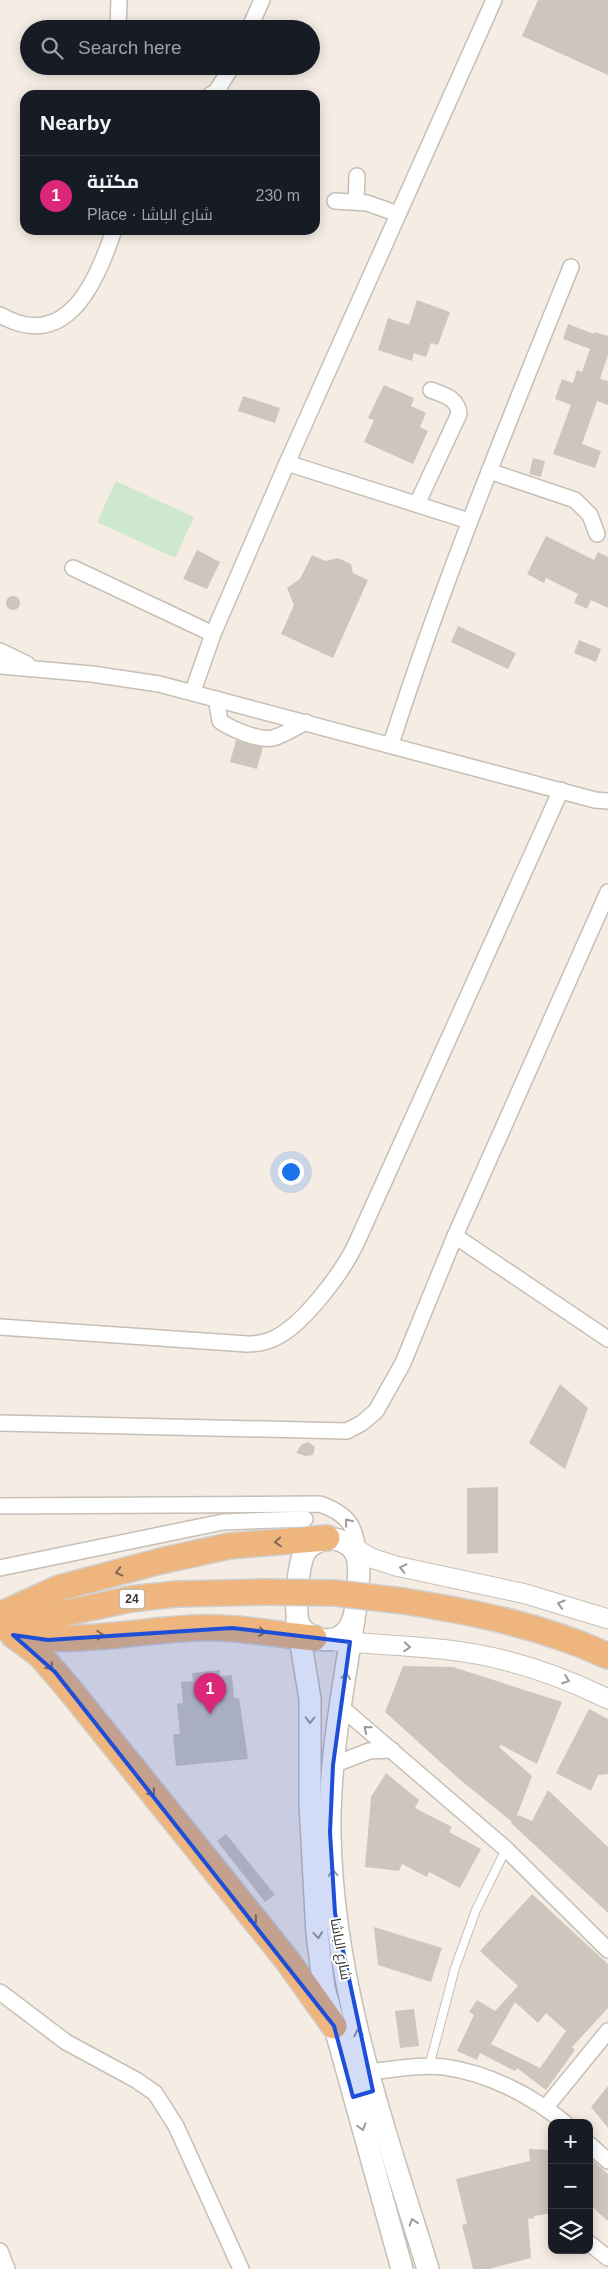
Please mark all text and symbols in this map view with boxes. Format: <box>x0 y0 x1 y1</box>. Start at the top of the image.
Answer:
search box <box>20 20 320 75</box>
icon: search <box>38 34 66 62</box>
text: Search here <box>78 37 182 58</box>
text: Nearby <box>40 111 111 134</box>
text: مكتبة <box>87 171 139 192</box>
text: 1 <box>52 187 60 204</box>
text: 230 m <box>256 187 300 204</box>
text: Place · شارع الباشا <box>87 206 213 223</box>
your location <box>278 1159 304 1185</box>
one-way arrow <box>345 1519 353 1528</box>
one-way arrow <box>274 1536 282 1547</box>
one-way arrow <box>399 1563 408 1574</box>
one-way arrow <box>114 1566 123 1577</box>
road number: 24 <box>120 1590 144 1608</box>
one-way arrow <box>558 1600 566 1610</box>
one-way arrow <box>259 1626 267 1637</box>
one-way arrow <box>97 1630 105 1641</box>
one-way arrow <box>404 1641 412 1652</box>
one-way arrow <box>44 1661 53 1670</box>
one-way arrow <box>340 1672 350 1681</box>
pin: 1 <box>194 1673 226 1714</box>
one-way arrow <box>561 1674 570 1684</box>
one-way arrow <box>305 1716 315 1724</box>
one-way arrow <box>363 1725 372 1734</box>
one-way arrow <box>147 1787 155 1796</box>
one-way arrow <box>327 1868 338 1876</box>
one-way arrow <box>249 1914 257 1923</box>
street label: شارع الباشا <box>327 1917 354 1981</box>
one-way arrow <box>312 1931 323 1939</box>
one-way arrow <box>353 2028 364 2037</box>
map controls <box>548 2119 593 2254</box>
button: + <box>548 2119 593 2164</box>
one-way arrow <box>356 2122 366 2130</box>
button: − <box>548 2164 593 2209</box>
button: layers <box>548 2209 593 2254</box>
one-way arrow <box>409 2219 419 2227</box>

